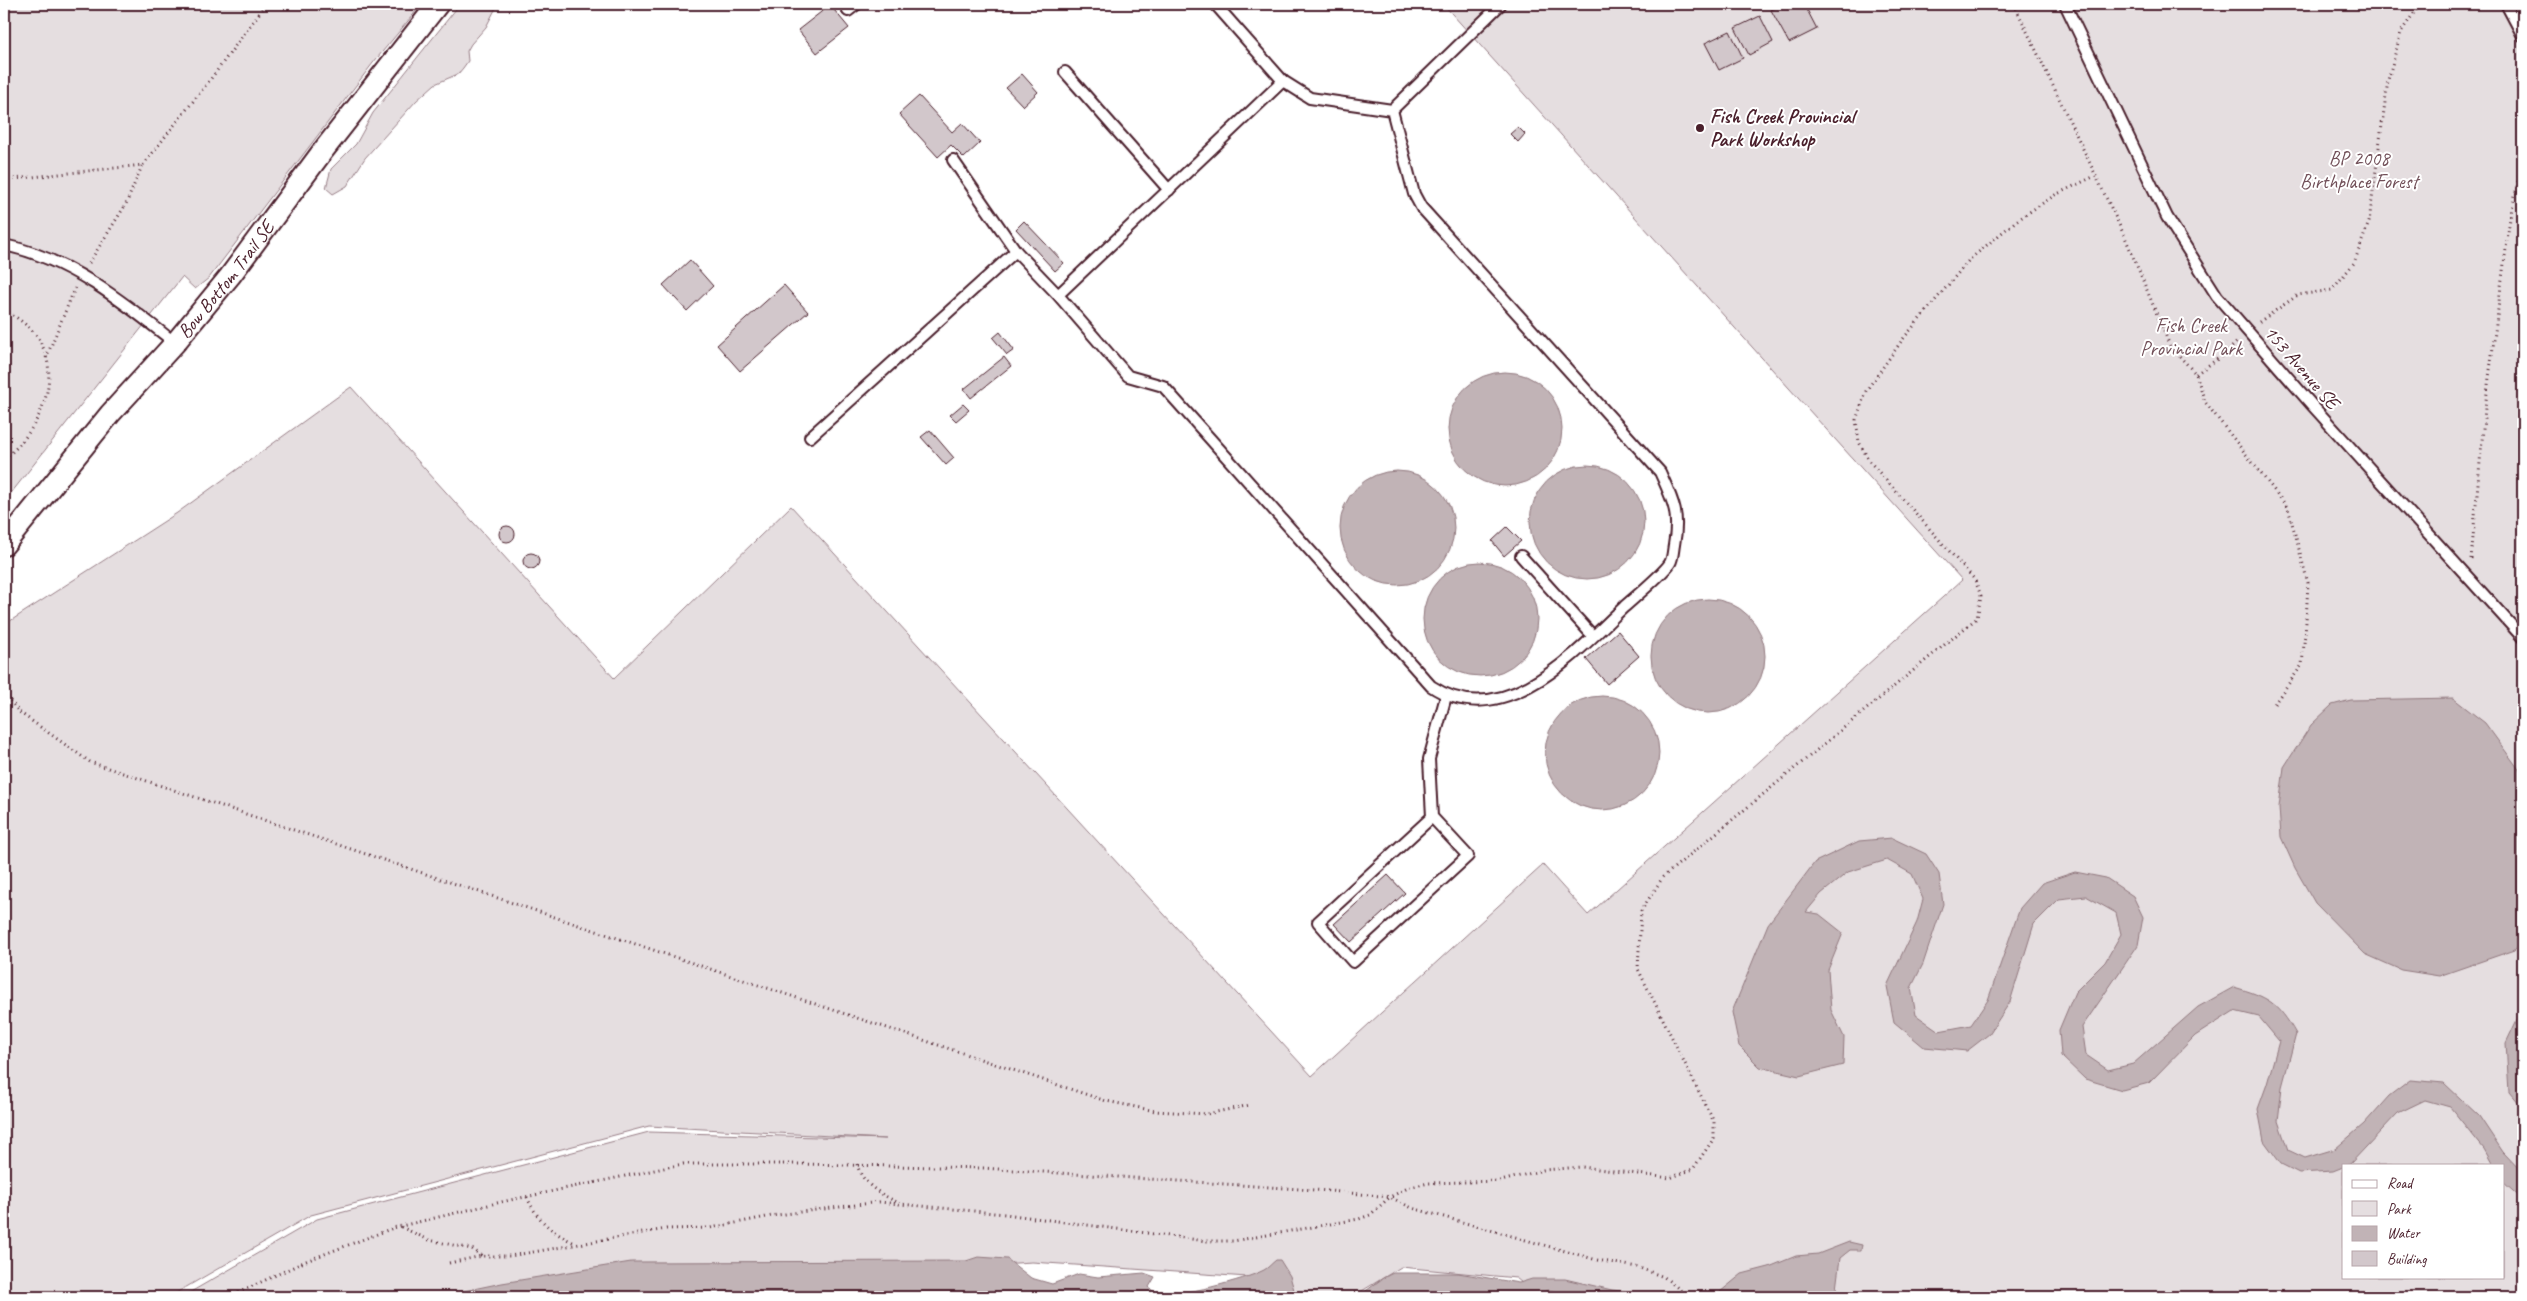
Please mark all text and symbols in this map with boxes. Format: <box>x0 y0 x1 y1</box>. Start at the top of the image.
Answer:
place label: Fish Creek Provincial Park Workshop <box>1710 104 1858 152</box>
marker: Fish Creek Provincial Park Workshop <box>1694 122 1706 134</box>
park label: BP 2008 Birthplace Forest <box>2300 146 2421 194</box>
street label: Bow Bottom Trail SE <box>172 214 281 344</box>
park label: Fish Creek Provincial Park <box>2140 313 2243 361</box>
street label: 153 Avenue SE <box>2258 320 2346 416</box>
legend <box>2342 1164 2504 1278</box>
text: Road <box>2387 1174 2414 1193</box>
text: Park <box>2387 1200 2412 1219</box>
text: Water <box>2387 1224 2421 1243</box>
text: Building <box>2387 1250 2427 1269</box>

